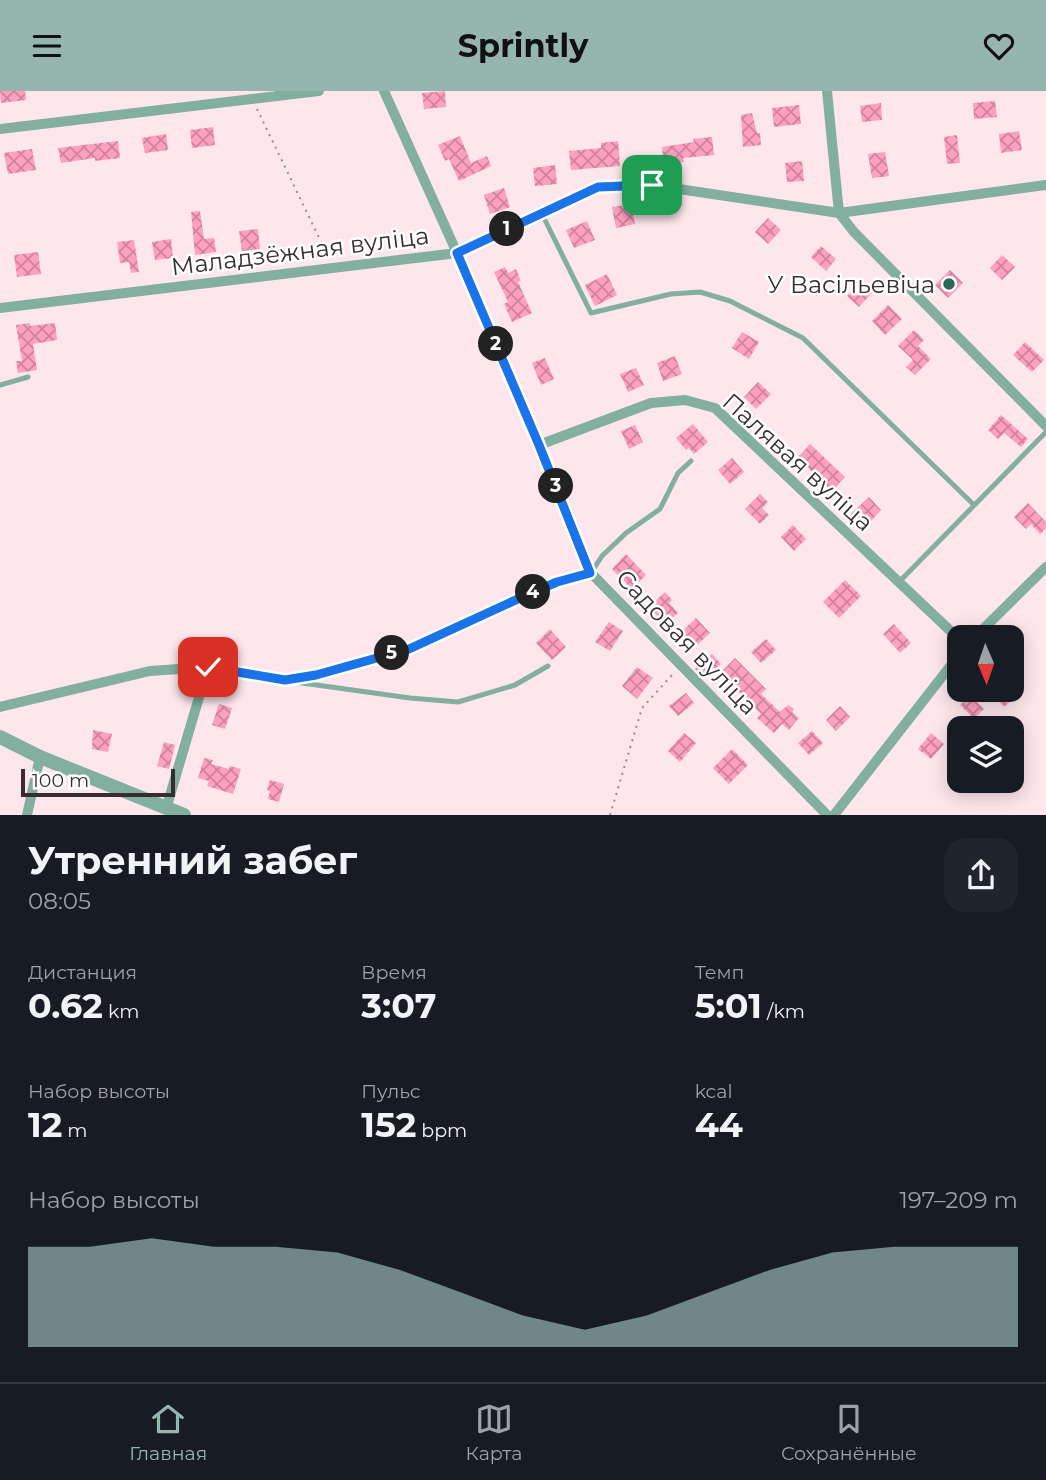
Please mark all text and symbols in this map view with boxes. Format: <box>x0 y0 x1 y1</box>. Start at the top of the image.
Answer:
text: Sprintly <box>458 26 588 65</box>
icon: menu <box>28 27 66 65</box>
icon: heart <box>980 27 1018 65</box>
pin <box>622 155 682 215</box>
icon: arrive <box>633 166 671 204</box>
pin: 1 <box>490 211 524 247</box>
text: 1 <box>503 217 510 240</box>
street label: Маладзёжная вуліца <box>169 221 431 281</box>
place label: У Васільевіча <box>767 270 935 299</box>
marker: У Васільевіча <box>941 276 957 292</box>
pin: 2 <box>478 327 514 361</box>
text: 2 <box>490 332 501 355</box>
street label: Палявая вуліца <box>717 387 879 537</box>
pin: 3 <box>538 469 574 503</box>
text: 3 <box>550 474 561 497</box>
street label: Садовая вуліца <box>610 563 764 721</box>
pin: 4 <box>516 575 550 609</box>
text: 4 <box>526 580 539 603</box>
north arrow <box>947 625 1024 702</box>
map controls <box>947 625 1024 793</box>
pin: 5 <box>374 635 410 671</box>
pin <box>178 637 238 697</box>
text: 5 <box>386 641 397 664</box>
icon: check <box>189 648 227 686</box>
button: layers <box>947 716 1024 793</box>
scale bar <box>21 766 175 798</box>
text: 100 m <box>32 769 89 792</box>
text: Утренний забег <box>28 837 357 884</box>
button: share <box>944 838 1018 912</box>
text: 08:05 <box>28 887 91 915</box>
text: Дистанция <box>28 961 137 984</box>
text: Время <box>361 961 427 984</box>
text: Темп <box>695 961 744 984</box>
text: 0.62 <box>28 984 103 1027</box>
text: 3:07 <box>361 984 437 1027</box>
text: 5:01 <box>695 984 762 1027</box>
text: km <box>103 1000 139 1023</box>
text: /km <box>762 1000 805 1023</box>
text: Набор высоты <box>28 1080 170 1103</box>
text: Пульс <box>361 1080 421 1103</box>
text: kcal <box>695 1080 733 1103</box>
text: 12 <box>28 1103 62 1146</box>
text: 152 <box>361 1103 416 1146</box>
text: 44 <box>695 1103 743 1146</box>
text: m <box>62 1119 88 1142</box>
text: bpm <box>416 1119 467 1142</box>
text: Набор высоты <box>28 1186 200 1214</box>
text: 197–209 m <box>900 1186 1018 1214</box>
tab: Главная <box>129 1400 207 1465</box>
tab: Карта <box>466 1400 522 1465</box>
tab: Сохранённые <box>781 1400 917 1465</box>

